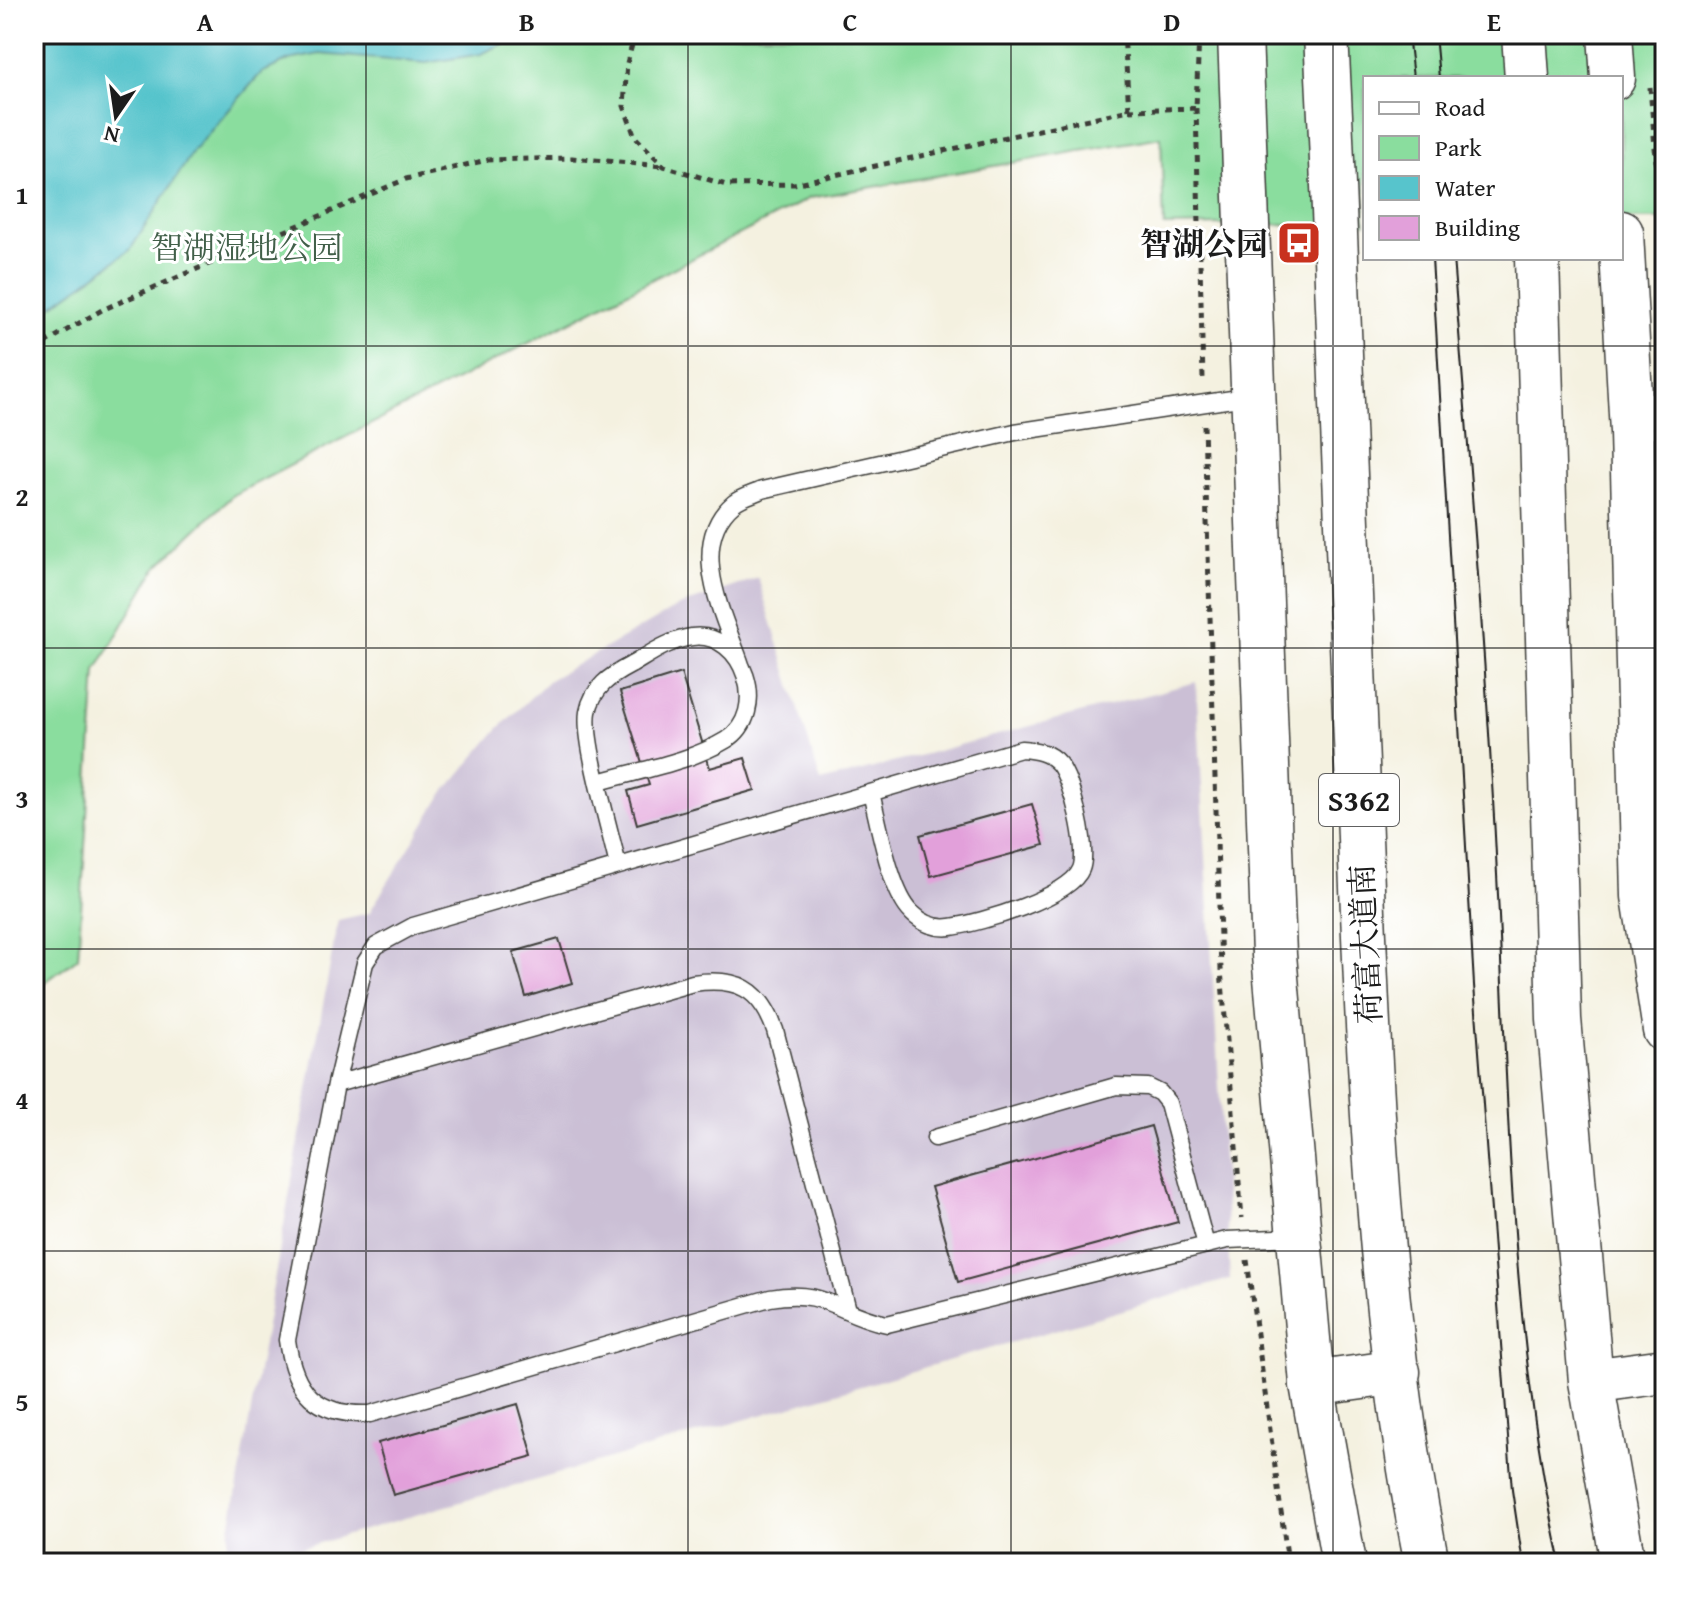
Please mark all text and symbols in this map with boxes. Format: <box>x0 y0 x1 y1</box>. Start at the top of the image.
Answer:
text: A <box>197 2 214 41</box>
text: B <box>519 2 535 41</box>
text: C <box>843 2 857 41</box>
text: D <box>1164 2 1180 41</box>
text: E <box>1487 2 1501 41</box>
north arrow <box>76 76 156 156</box>
legend <box>1363 76 1623 260</box>
text: Road <box>1435 90 1485 125</box>
text: N <box>100 118 122 153</box>
text: Park <box>1435 130 1482 165</box>
text: Water <box>1435 170 1496 205</box>
text: 1 <box>15 175 29 214</box>
text: Building <box>1435 210 1520 245</box>
bus stop icon: 智湖公园 <box>1275 219 1323 267</box>
place label: 智湖公园 <box>1140 220 1268 267</box>
park label: 智湖湿地公园 <box>151 224 343 271</box>
text: 2 <box>15 477 29 516</box>
road number: S362 <box>1319 774 1399 826</box>
text: 3 <box>15 779 29 818</box>
street label: 荷富大道南 <box>1337 863 1393 1025</box>
text: 4 <box>15 1080 29 1119</box>
text: 5 <box>15 1382 29 1421</box>

